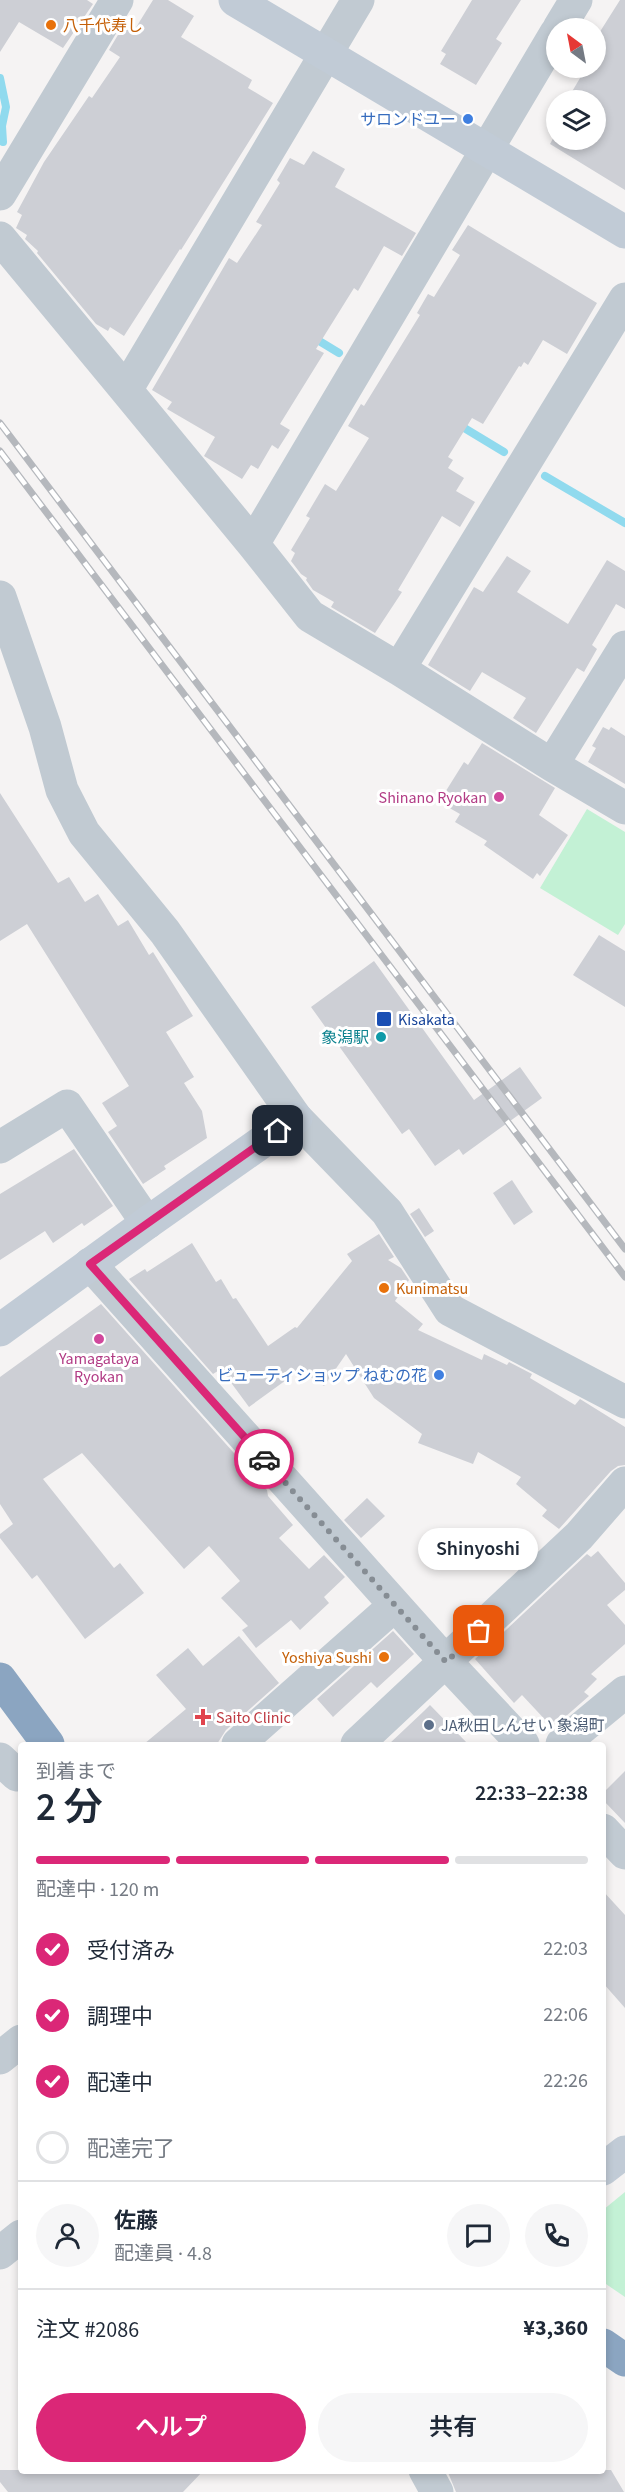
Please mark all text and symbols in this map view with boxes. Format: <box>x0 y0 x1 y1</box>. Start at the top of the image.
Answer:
place label: 八千代寿し <box>63 15 143 37</box>
marker: 八千代寿し <box>44 18 58 32</box>
north arrow <box>546 18 606 78</box>
map controls <box>546 18 606 150</box>
button: layers <box>546 90 606 150</box>
place label: サロンドユー <box>360 109 456 131</box>
marker: サロンドユー <box>461 112 475 126</box>
place label: Shinano Ryokan <box>379 787 487 809</box>
marker: Shinano Ryokan <box>492 790 506 804</box>
place label: Kisakata <box>398 1009 455 1031</box>
marker: Kisakata <box>375 1010 393 1028</box>
place label: 象潟駅 <box>321 1027 369 1049</box>
marker: 象潟駅 <box>374 1030 388 1044</box>
pin <box>252 1105 303 1156</box>
icon: home <box>261 1114 294 1147</box>
place label: Kunimatsu <box>396 1278 468 1300</box>
marker: Kunimatsu <box>377 1281 391 1295</box>
marker: Yamagataya Ryokan <box>92 1332 106 1346</box>
place label: Yamagataya Ryokan <box>58 1348 139 1388</box>
place label: ビューティショップ ねむの花 <box>217 1365 427 1387</box>
marker: ビューティショップ ねむの花 <box>432 1368 446 1382</box>
courier <box>234 1429 294 1489</box>
icon: car <box>248 1443 281 1476</box>
callout: Shinyoshi <box>419 1529 539 1571</box>
text: Shinyoshi <box>436 1535 520 1563</box>
pin <box>453 1605 504 1656</box>
icon: bag <box>462 1614 495 1647</box>
place label: Yoshiya Sushi <box>281 1647 372 1669</box>
marker: Yoshiya Sushi <box>377 1650 391 1664</box>
place label: Saito Clinic <box>216 1707 291 1729</box>
marker: Saito Clinic <box>194 1708 212 1726</box>
place label: JA秋田しんせい 象潟町 <box>441 1715 605 1737</box>
marker: JA秋田しんせい 象潟町 <box>422 1718 436 1732</box>
text: 到着まで <box>36 1758 116 1786</box>
text: 22:33–22:38 <box>475 1777 588 1809</box>
text: 2 分 <box>36 1780 103 1836</box>
text: 配達中 · 120 m <box>36 1876 159 1904</box>
icon: check <box>36 1933 69 1966</box>
text: 受付済み <box>87 1935 175 1967</box>
text: 22:03 <box>543 1935 588 1963</box>
icon: check <box>36 1999 69 2032</box>
text: 調理中 <box>87 2001 153 2033</box>
text: 22:06 <box>543 2001 588 2029</box>
icon: check <box>36 2065 69 2098</box>
text: 配達中 <box>87 2067 153 2099</box>
text: 22:26 <box>543 2067 588 2095</box>
text: 配達完了 <box>87 2133 175 2165</box>
button: person <box>36 2204 99 2267</box>
button: chat <box>447 2204 510 2267</box>
button: phone <box>525 2204 588 2267</box>
text: 佐藤 <box>114 2205 158 2237</box>
text: 配達員 · 4.8 <box>114 2240 212 2268</box>
text: ¥3,360 <box>523 2312 588 2344</box>
text: 注文 #2086 <box>36 2314 139 2346</box>
button: ヘルプ <box>36 2393 306 2462</box>
button: 共有 <box>318 2393 588 2462</box>

